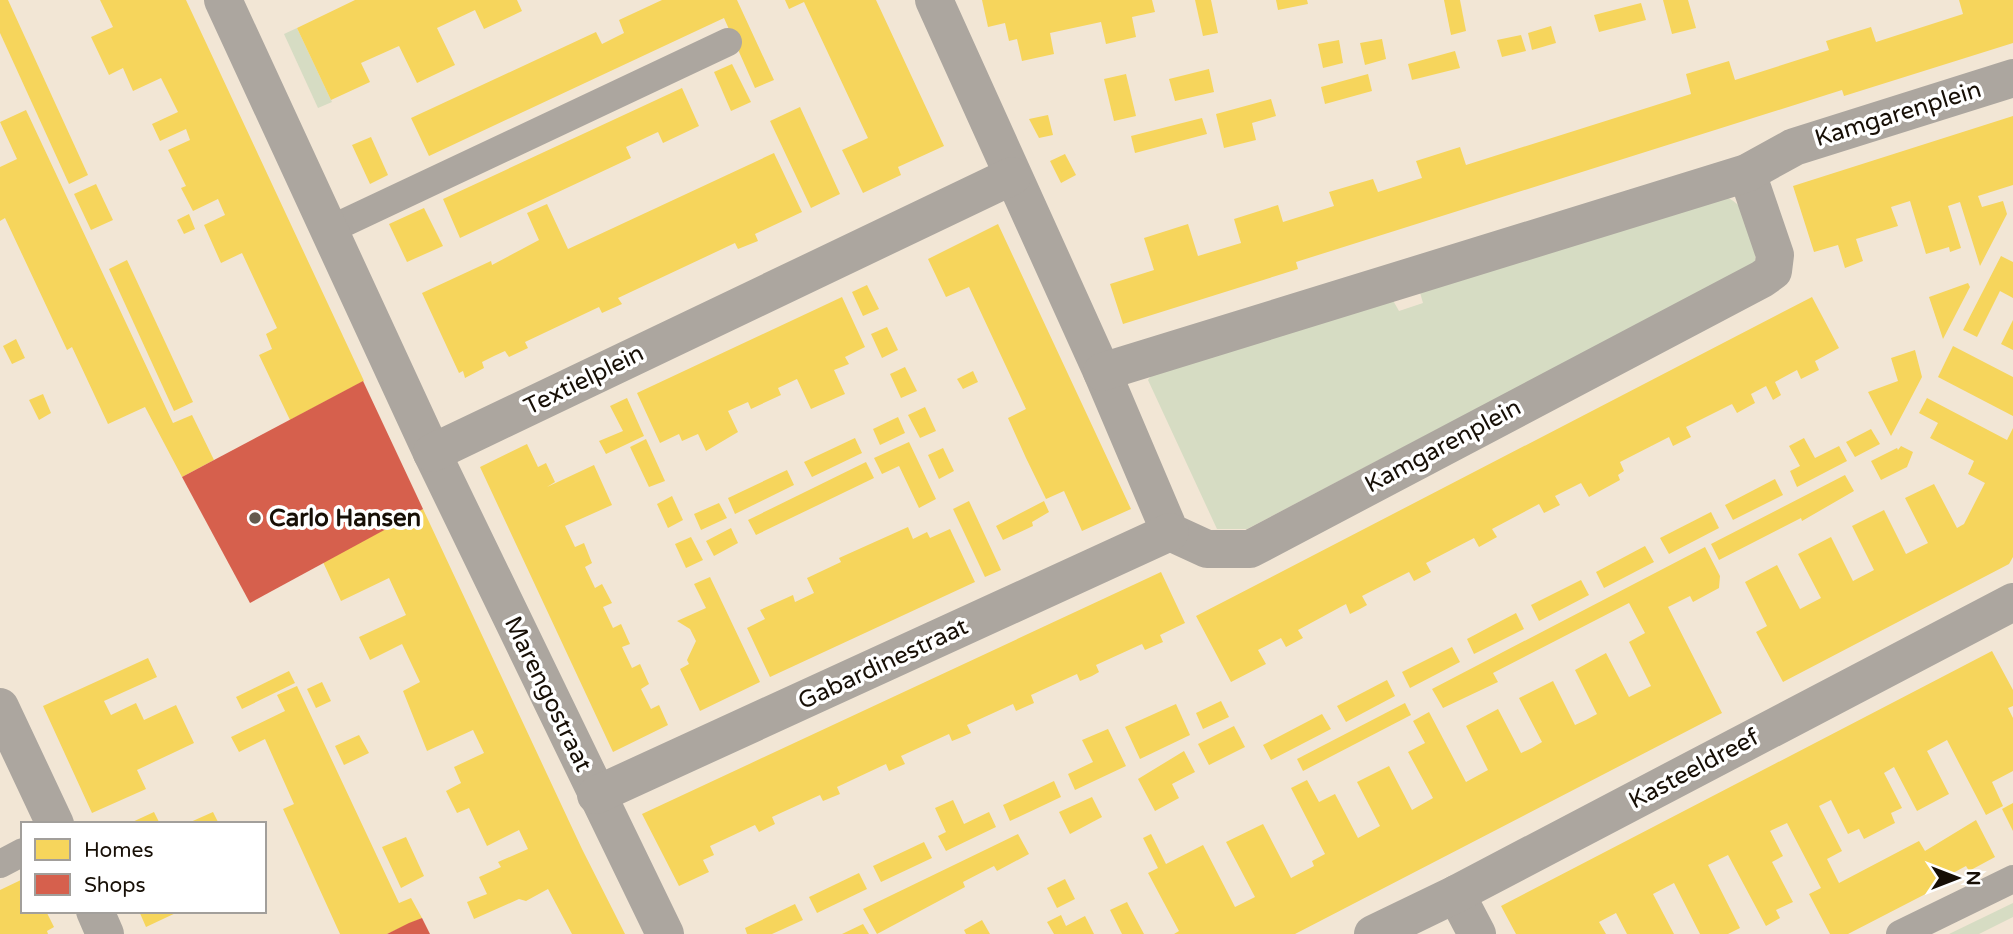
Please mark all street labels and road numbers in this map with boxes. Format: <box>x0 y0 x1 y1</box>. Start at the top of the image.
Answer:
street label: Kamgarenplein <box>1811 75 1985 153</box>
street label: Textielplein <box>519 339 649 421</box>
street label: Kamgarenplein <box>1360 393 1526 499</box>
street label: Marengostraat <box>498 612 598 776</box>
street label: Gabardinestraat <box>793 612 973 716</box>
street label: Kasteeldreef <box>1624 722 1765 815</box>

